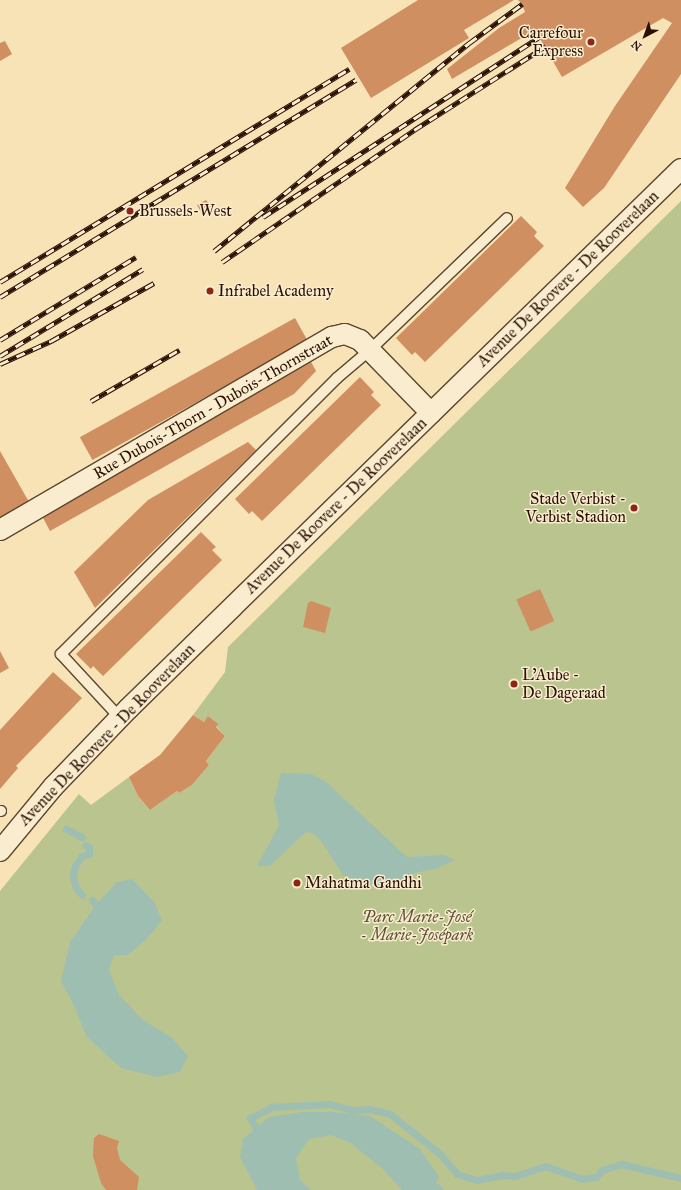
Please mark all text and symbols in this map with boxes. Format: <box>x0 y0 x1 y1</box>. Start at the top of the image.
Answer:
north arrow <box>625 16 665 56</box>
place label: Carrefour Express <box>519 23 583 61</box>
marker: Carrefour Express <box>586 37 596 47</box>
text: N <box>629 37 645 53</box>
street label: Avenue De Roovere - De Rooverelaan <box>473 187 663 371</box>
place label: Brussels-West <box>139 201 232 221</box>
marker: Brussels-West <box>124 205 136 217</box>
place label: Infrabel Academy <box>218 281 333 301</box>
marker: Infrabel Academy <box>205 286 215 296</box>
street label: Rue Dubois-Thorn - Dubois-Thornstraat <box>90 330 336 484</box>
street label: Avenue De Roovere - De Rooverelaan <box>241 414 431 598</box>
place label: Stade Verbist - Verbist Stadion <box>525 489 626 527</box>
marker: Stade Verbist - Verbist Stadion <box>629 503 639 513</box>
street label: Avenue De Roovere - De Rooverelaan <box>15 640 199 830</box>
place label: L'Aube - De Dageraad <box>522 665 606 703</box>
marker: L'Aube - De Dageraad <box>509 679 519 689</box>
place label: Mahatma Gandhi <box>305 873 422 893</box>
marker: Mahatma Gandhi <box>292 878 302 888</box>
park label: Parc Marie-José - Marie-Josépark <box>361 907 473 945</box>

